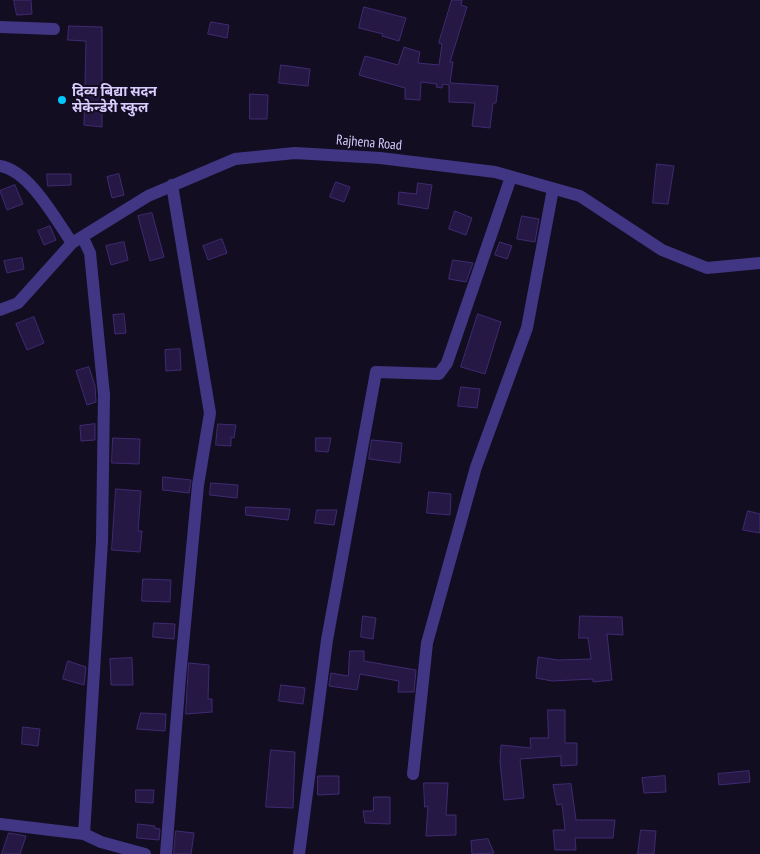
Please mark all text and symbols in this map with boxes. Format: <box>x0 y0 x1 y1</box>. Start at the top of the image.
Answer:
place label: दिव्य बिद्या सदन सेकेन्डेरी स्कुल <box>72 84 157 116</box>
marker: दिव्य बिद्या सदन सेकेन्डेरी स्कुल <box>56 94 68 106</box>
street label: Rajhena Road <box>335 132 403 154</box>

